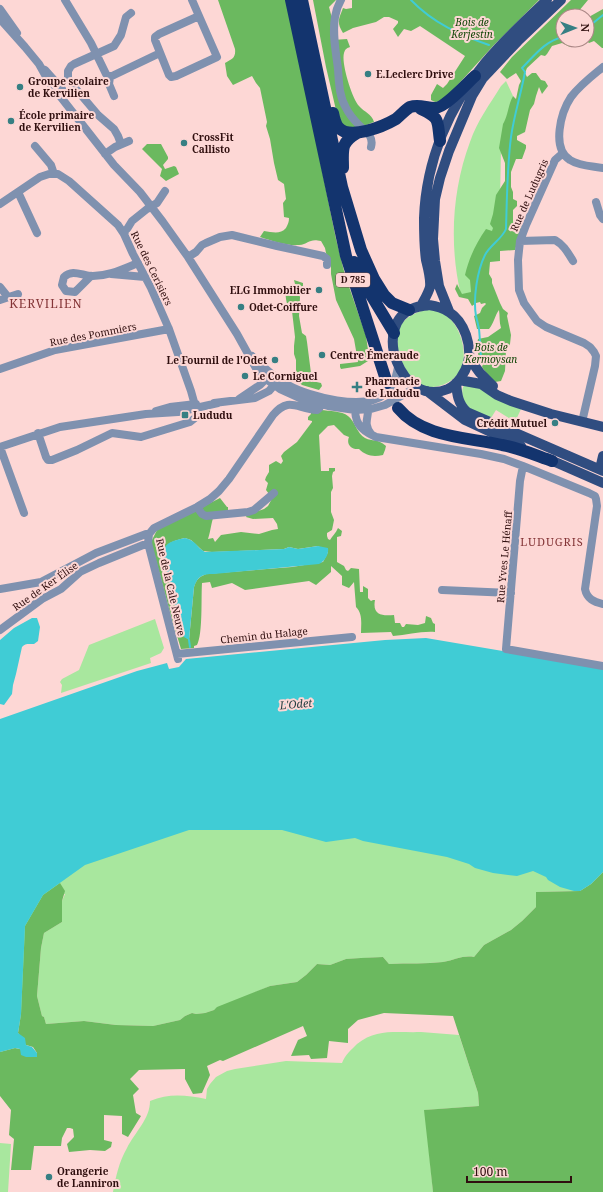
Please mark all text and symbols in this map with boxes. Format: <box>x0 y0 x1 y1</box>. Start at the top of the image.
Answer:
north arrow <box>555 8 595 48</box>
park label: Bois de Kerjestin <box>450 15 493 41</box>
text: N <box>578 23 593 33</box>
place label: E.Leclerc Drive <box>376 67 454 81</box>
marker: E.Leclerc Drive <box>363 69 373 79</box>
place label: Groupe scolaire de Kervilien <box>28 74 109 100</box>
marker: Groupe scolaire de Kervilien <box>15 82 25 92</box>
place label: École primaire de Kervilien <box>19 108 95 134</box>
marker: École primaire de Kervilien <box>6 116 16 126</box>
place label: CrossFit Callisto <box>192 130 233 156</box>
marker: CrossFit Callisto <box>179 138 189 148</box>
street label: Rue de Ludugris <box>507 156 551 233</box>
street label: Rue des Cerisiers <box>128 228 176 308</box>
road number: D 785 <box>336 273 370 287</box>
place label: ELG Immobilier <box>230 283 312 297</box>
marker: ELG Immobilier <box>314 285 324 295</box>
district label: KERVILIEN <box>9 295 83 312</box>
place label: Odet-Coiffure <box>249 300 318 314</box>
marker: Odet-Coiffure <box>236 302 246 312</box>
street label: Rue des Pommiers <box>48 319 138 349</box>
park label: Bois de Kermoysan <box>464 340 517 366</box>
place label: Centre Émeraude <box>330 348 419 362</box>
marker: Centre Émeraude <box>317 350 327 360</box>
place label: Le Fournil de l'Odet <box>167 353 267 367</box>
marker: Le Fournil de l'Odet <box>270 355 280 365</box>
place label: Le Corniguel <box>253 369 318 383</box>
marker: Le Corniguel <box>240 371 250 381</box>
place label: Pharmacie de Lududu <box>365 374 420 400</box>
marker: Pharmacie de Lududu <box>352 382 362 392</box>
place label: Lududu <box>193 408 233 422</box>
marker: Lududu <box>180 410 190 420</box>
place label: Crédit Mutuel <box>477 416 547 430</box>
marker: Crédit Mutuel <box>550 418 560 428</box>
street label: Rue Yves Le Hénaff <box>493 510 515 603</box>
district label: LUDUGRIS <box>520 534 584 549</box>
street label: Rue de la Cale Neuve <box>153 537 189 637</box>
street label: Rue de Ker Élise <box>10 558 80 614</box>
street label: Chemin du Halage <box>220 623 308 647</box>
water label: L'Odet <box>278 695 314 712</box>
scale bar <box>467 1158 571 1184</box>
text: 100 m <box>473 1163 508 1180</box>
place label: Orangerie de Lanniron <box>57 1164 120 1190</box>
marker: Orangerie de Lanniron <box>44 1172 54 1182</box>

